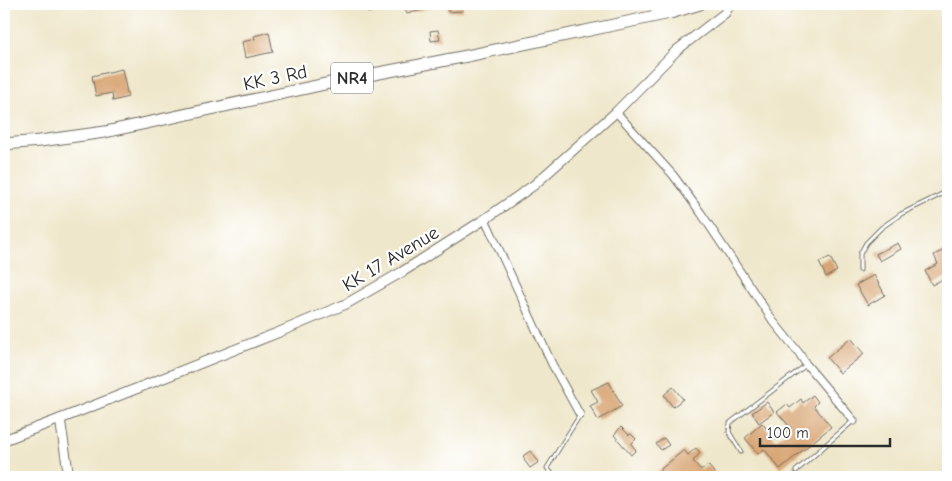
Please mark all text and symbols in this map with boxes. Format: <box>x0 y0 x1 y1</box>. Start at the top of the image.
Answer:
street label: KK 3 Rd <box>241 60 309 95</box>
road number: NR4 <box>331 62 373 94</box>
street label: KK 17 Avenue <box>338 222 443 296</box>
scale bar <box>760 416 890 448</box>
text: 100 m <box>767 424 809 442</box>

